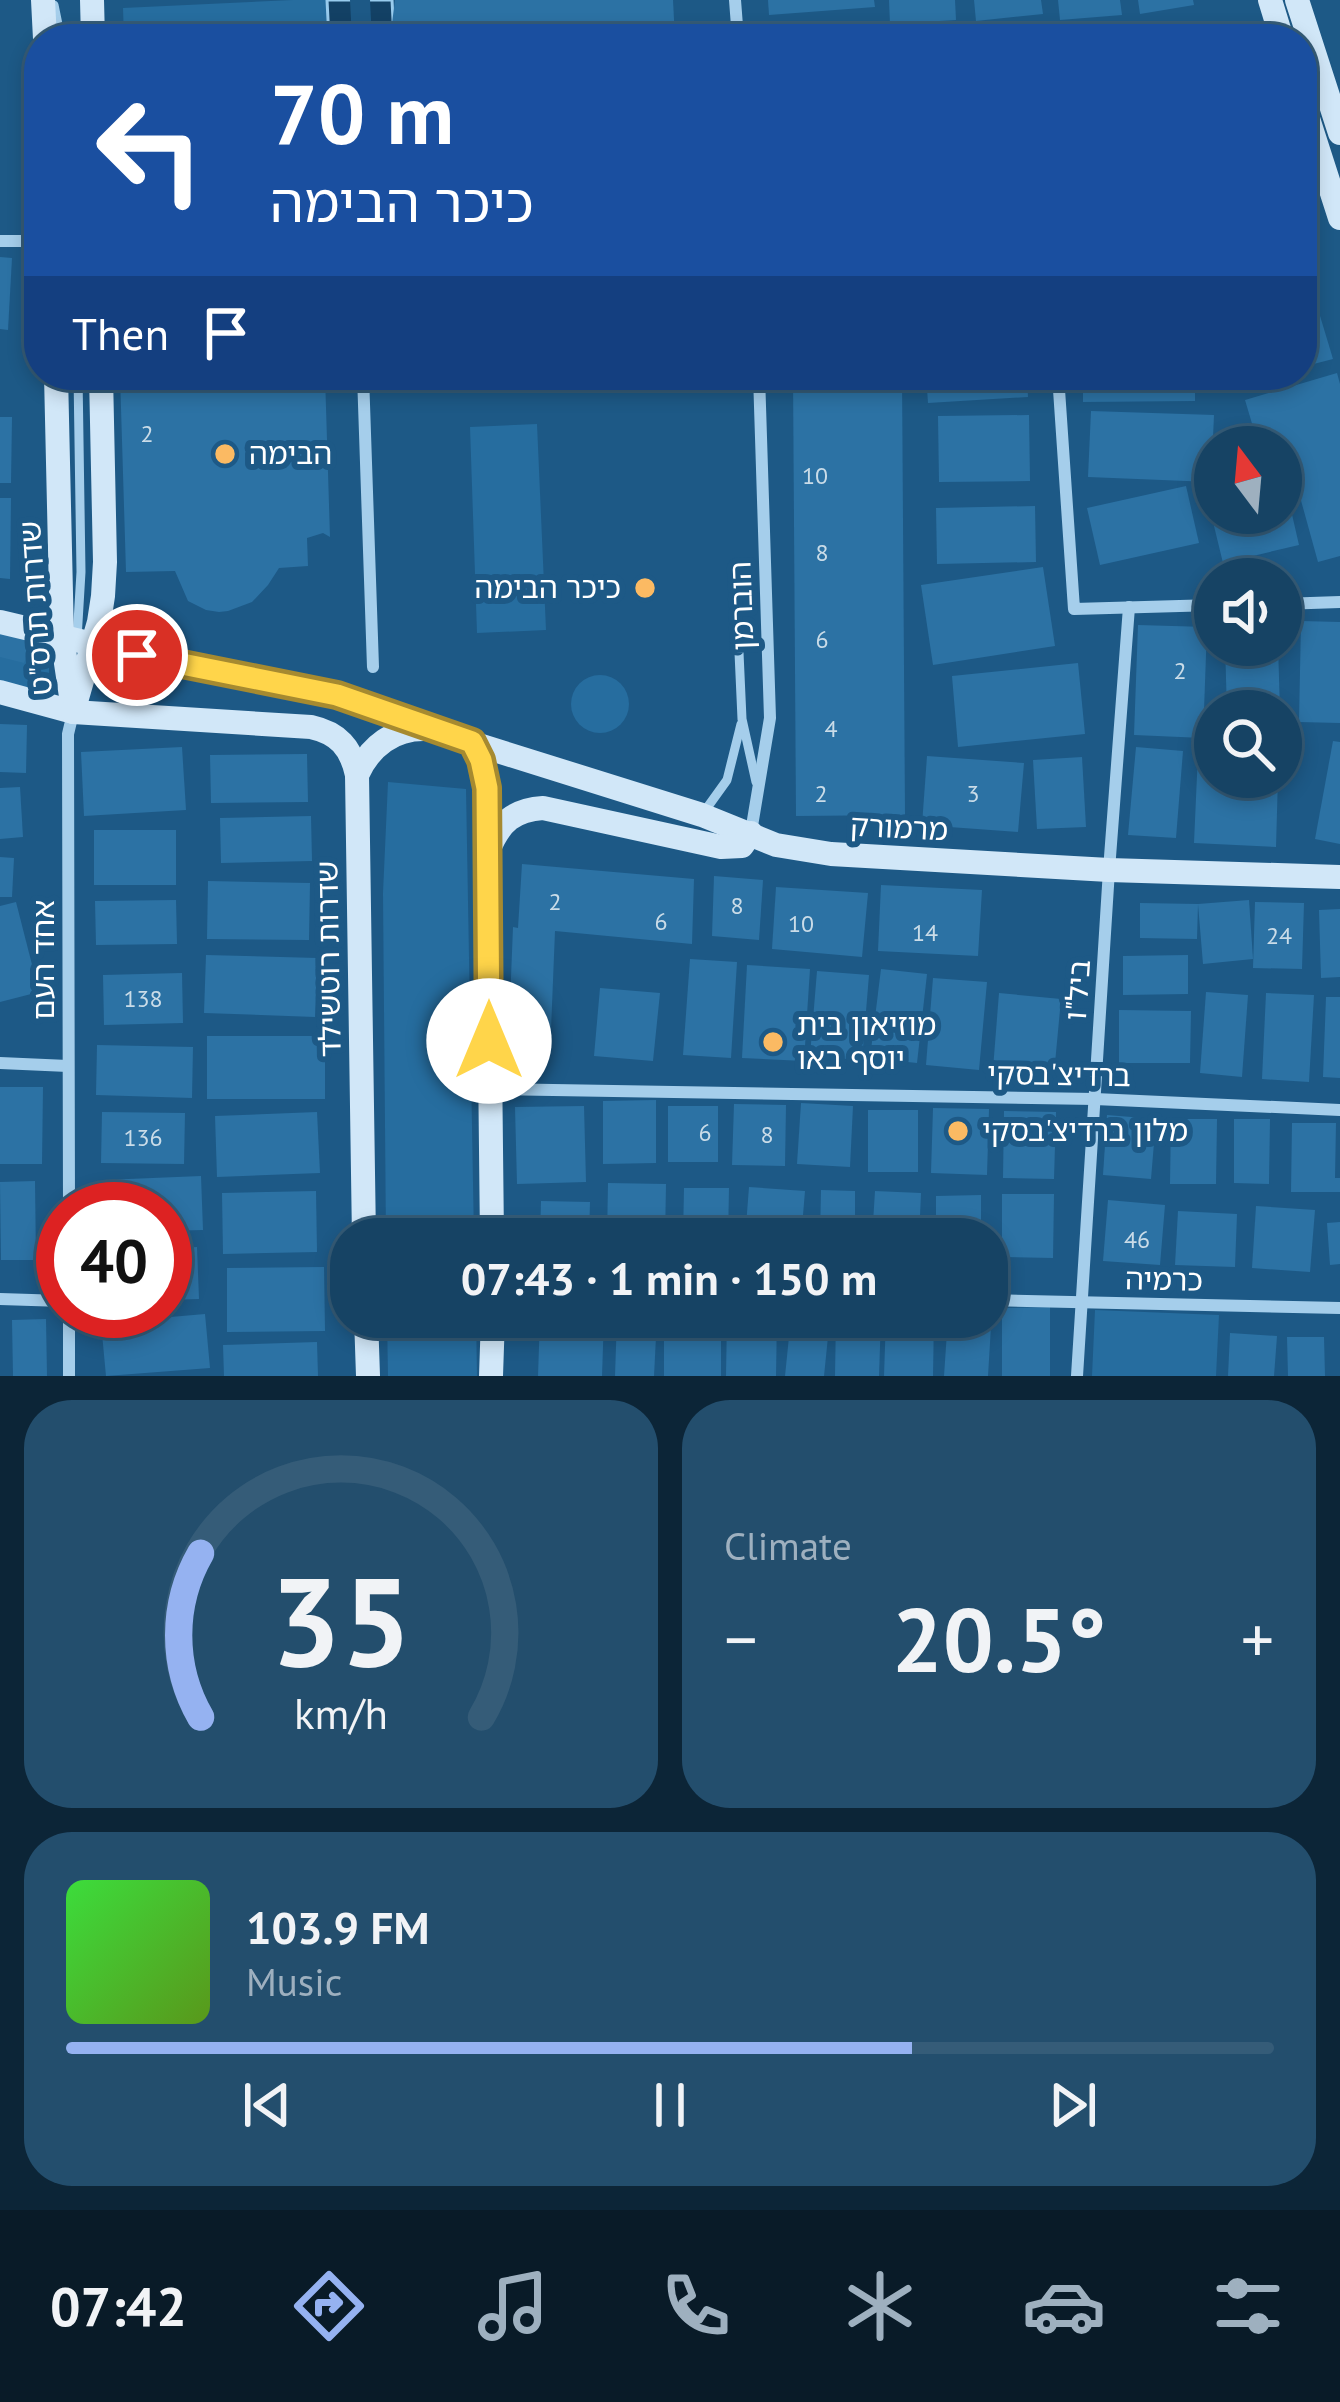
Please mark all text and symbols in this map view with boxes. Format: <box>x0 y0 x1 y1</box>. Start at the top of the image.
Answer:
text: 70 m <box>270 58 454 167</box>
icon: left <box>72 72 228 228</box>
text: כיכר הבימה <box>270 167 534 237</box>
icon: arrive <box>193 300 259 366</box>
text: Then <box>72 304 169 362</box>
house number: 2 <box>140 418 154 449</box>
north arrow <box>1194 426 1302 534</box>
map controls <box>1194 426 1302 798</box>
place label: הבימה <box>249 433 332 472</box>
marker: הבימה <box>212 441 238 467</box>
house number: 10 <box>802 460 828 491</box>
street label: שדרות תרס"ט <box>9 520 60 697</box>
house number: 8 <box>815 537 829 568</box>
button: sound <box>1194 558 1302 666</box>
street label: הוברמן <box>719 561 762 651</box>
place label: כיכר הבימה <box>475 567 621 606</box>
marker: כיכר הבימה <box>632 575 658 601</box>
pin <box>86 604 188 706</box>
icon: arrive <box>104 622 170 688</box>
house number: 6 <box>815 624 829 655</box>
house number: 2 <box>1173 655 1187 686</box>
button: search <box>1194 690 1302 798</box>
house number: 4 <box>824 713 838 744</box>
house number: 2 <box>814 778 828 809</box>
house number: 3 <box>966 778 980 809</box>
street label: מרמורק <box>849 804 949 849</box>
street label: שדרות רוטשילד <box>306 861 349 1057</box>
house number: 2 <box>548 886 562 917</box>
house number: 8 <box>730 890 744 921</box>
street label: אחד העם <box>23 900 62 1020</box>
house number: 6 <box>654 906 668 937</box>
house number: 10 <box>788 908 814 939</box>
house number: 14 <box>912 917 938 948</box>
house number: 24 <box>1266 920 1292 951</box>
street label: ביל"ו <box>1055 958 1098 1022</box>
position arrow <box>426 978 552 1104</box>
house number: 138 <box>123 983 163 1014</box>
place label: מוזיאון בית יוסף באו <box>797 1004 936 1077</box>
marker: מוזיאון בית יוסף באו <box>760 1029 786 1055</box>
street label: ברדיצ'בסקי <box>987 1053 1131 1094</box>
place label: מלון ברדיצ'בסקי <box>982 1110 1188 1149</box>
house number: 6 <box>698 1117 712 1148</box>
marker: מלון ברדיצ'בסקי <box>945 1118 971 1144</box>
house number: 8 <box>760 1119 774 1150</box>
house number: 136 <box>123 1122 163 1153</box>
speed limit sign: 40 <box>36 1182 192 1338</box>
house number: 46 <box>1124 1224 1150 1255</box>
text: 07:43 · 1 min · 150 m <box>461 1249 877 1307</box>
street label: כרמיה <box>1125 1258 1203 1299</box>
text: Climate <box>724 1520 852 1571</box>
text: 35 <box>270 1539 412 1700</box>
text: 20.5° <box>892 1580 1106 1697</box>
text: − <box>724 1596 757 1681</box>
text: + <box>1241 1596 1274 1681</box>
text: km/h <box>294 1685 388 1741</box>
text: 103.9 FM <box>246 1898 429 1956</box>
text: Music <box>246 1956 342 2007</box>
icon: previous <box>234 2072 300 2138</box>
icon: pause <box>637 2072 703 2138</box>
icon: next <box>1040 2072 1106 2138</box>
icon: directions <box>287 2264 371 2348</box>
icon: music <box>471 2264 555 2348</box>
icon: phone <box>654 2264 738 2348</box>
icon: climate <box>838 2264 922 2348</box>
icon: car <box>1022 2264 1106 2348</box>
icon: filters <box>1206 2264 1290 2348</box>
text: 07:42 <box>50 2271 187 2341</box>

